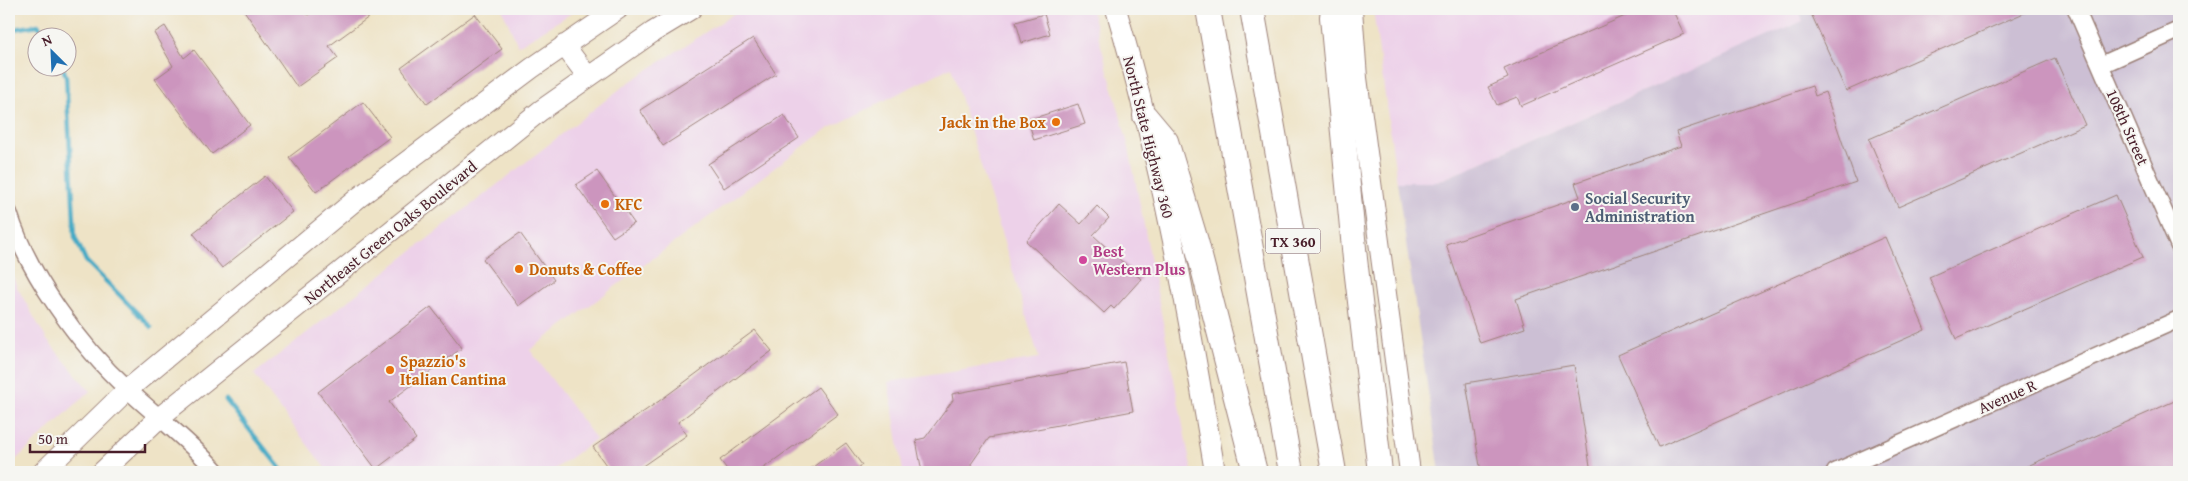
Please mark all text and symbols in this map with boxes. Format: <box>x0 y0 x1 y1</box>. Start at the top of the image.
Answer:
north arrow <box>28 28 78 78</box>
text: N <box>38 29 56 51</box>
street label: North State Highway 360 <box>1117 53 1181 221</box>
street label: 108th Street <box>2100 85 2156 170</box>
place label: Jack in the Box <box>938 110 1047 134</box>
marker: Jack in the Box <box>1050 116 1062 128</box>
street label: Northeast Green Oaks Boulevard <box>298 154 482 310</box>
place label: Social Security Administration <box>1585 186 1695 228</box>
place label: KFC <box>615 192 642 216</box>
marker: KFC <box>599 198 611 210</box>
marker: Social Security Administration <box>1569 201 1581 213</box>
road number: TX 360 <box>1266 228 1320 254</box>
place label: Best Western Plus <box>1093 239 1185 281</box>
marker: Best Western Plus <box>1077 254 1089 266</box>
place label: Donuts & Coffee <box>529 257 642 281</box>
marker: Donuts & Coffee <box>513 263 525 275</box>
place label: Spazzio's Italian Cantina <box>400 349 507 391</box>
marker: Spazzio's Italian Cantina <box>384 364 396 376</box>
street label: Avenue R <box>1974 372 2041 420</box>
scale bar <box>30 421 145 453</box>
text: 50 m <box>38 428 69 449</box>

